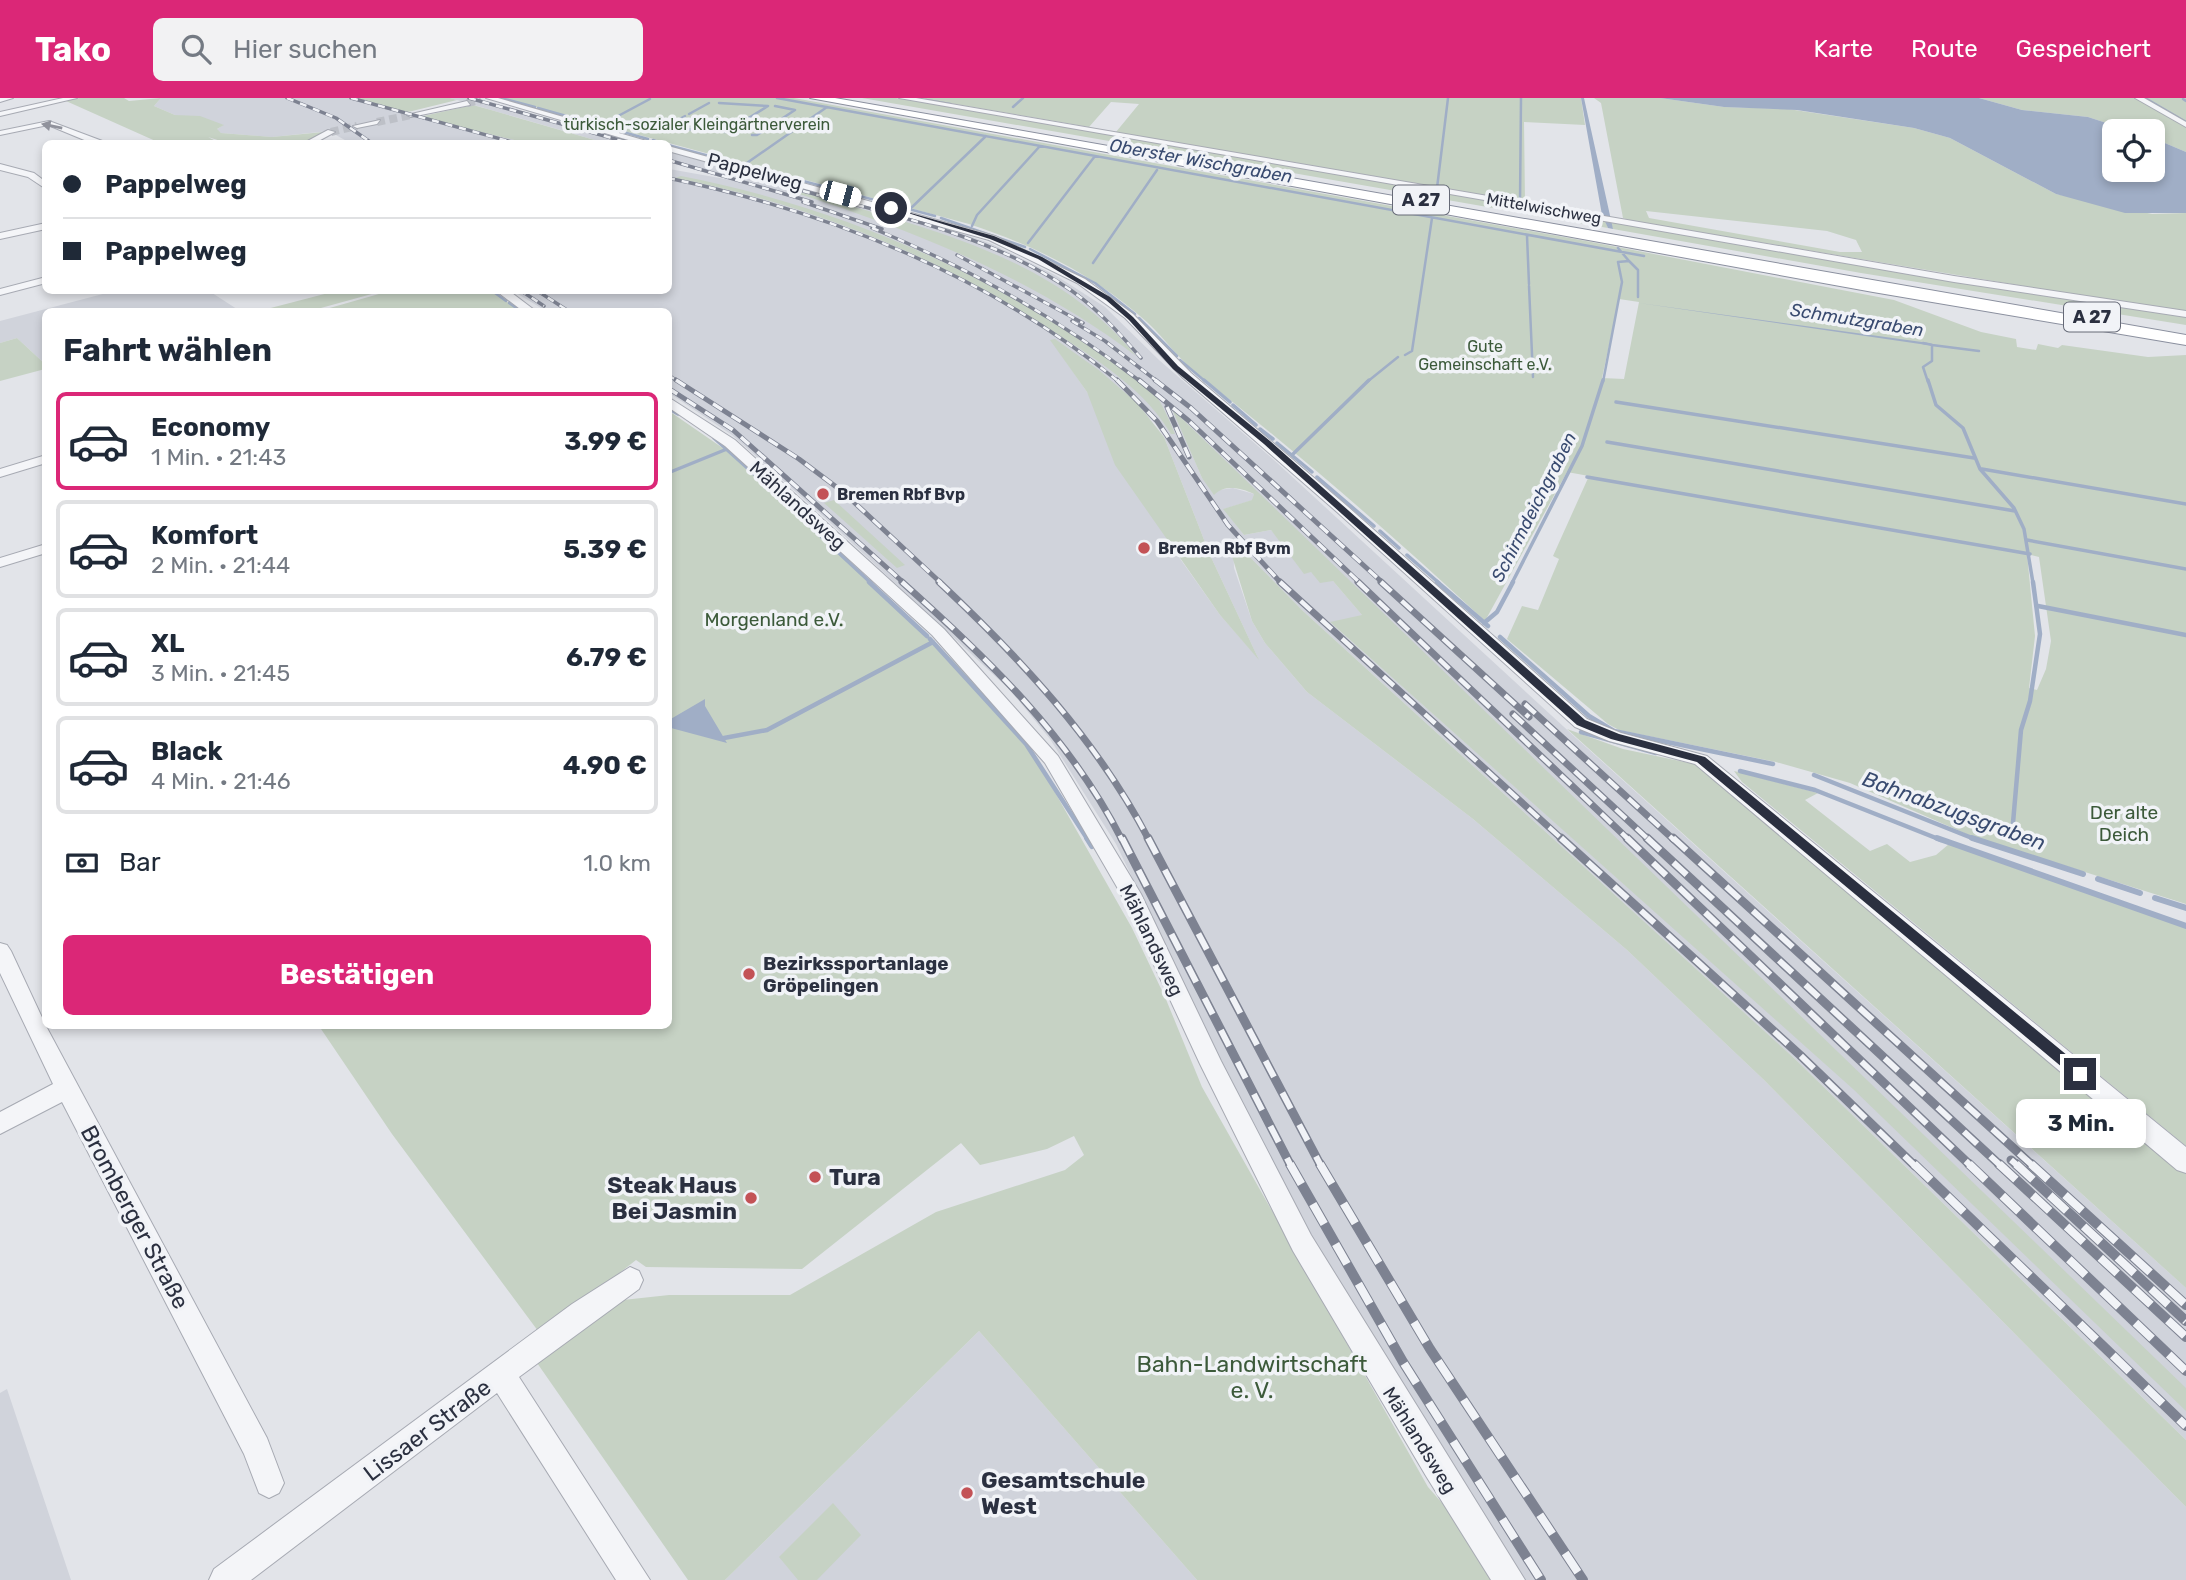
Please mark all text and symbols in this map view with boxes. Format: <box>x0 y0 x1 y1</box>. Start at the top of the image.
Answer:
search box <box>153 18 643 81</box>
text: Tako <box>35 30 111 69</box>
icon: search <box>177 30 215 68</box>
text: Hier suchen <box>233 34 378 65</box>
text: Karte <box>1814 35 1873 63</box>
text: Route <box>1911 35 1978 63</box>
text: Gespeichert <box>2016 35 2151 63</box>
park label: türkisch-sozialer Kleingärtnerverein <box>564 115 830 134</box>
map controls <box>2102 119 2165 182</box>
button: locate <box>2102 119 2165 182</box>
one-way arrow <box>41 121 63 132</box>
water label: Oberster Wischgraben <box>1108 134 1294 188</box>
street label: Pappelweg <box>705 148 805 195</box>
text: Pappelweg <box>105 169 247 200</box>
car <box>817 178 864 210</box>
road number: A 27 <box>1393 186 1449 214</box>
street label: Mittelwischweg <box>1485 189 1603 228</box>
route start <box>875 192 907 224</box>
text: Pappelweg <box>105 236 247 267</box>
water label: Schmutzgraben <box>1789 299 1925 341</box>
road number: A 27 <box>2064 302 2120 331</box>
text: Fahrt wählen <box>63 331 272 369</box>
park label: Gute Gemeinschaft e.V. <box>1418 337 1552 374</box>
icon: car <box>67 410 130 473</box>
text: Economy <box>151 412 270 443</box>
text: 3.99 € <box>564 426 647 457</box>
water label: Schirmdeichgraben <box>1487 428 1581 586</box>
text: 1 Min. · 21:43 <box>151 443 286 471</box>
street label: Mählandsweg <box>745 456 850 555</box>
place label: Bremen Rbf Bvp <box>837 485 965 504</box>
marker: Bremen Rbf Bvp <box>815 486 831 502</box>
icon: car <box>67 518 130 581</box>
text: Komfort <box>151 520 258 551</box>
text: 5.39 € <box>563 534 647 565</box>
place label: Bremen Rbf Bvm <box>1158 539 1291 558</box>
marker: Bremen Rbf Bvm <box>1136 540 1152 556</box>
text: 2 Min. · 21:44 <box>151 551 290 579</box>
park label: Morgenland e.V. <box>704 608 844 631</box>
icon: car <box>67 626 130 689</box>
text: XL <box>151 628 184 659</box>
text: 6.79 € <box>566 642 647 673</box>
text: 3 Min. · 21:45 <box>151 659 290 687</box>
icon: car <box>67 734 130 797</box>
text: Black <box>151 736 223 767</box>
text: 4.90 € <box>563 750 647 781</box>
water label: Bahnabzugsgraben <box>1859 766 2049 855</box>
text: 4 Min. · 21:46 <box>151 767 291 795</box>
park label: Der alte Deich <box>2090 801 2158 846</box>
icon: cash <box>63 844 101 882</box>
text: Bar <box>119 847 161 878</box>
text: 1.0 km <box>583 849 651 877</box>
street label: Mählandsweg <box>1115 881 1189 1000</box>
button: Bestätigen <box>63 935 651 1015</box>
place label: Bezirkssportanlage Gröpelingen <box>763 952 949 997</box>
marker: Bezirkssportanlage Gröpelingen <box>741 966 757 982</box>
route end <box>2064 1058 2096 1090</box>
callout: 3 Min. <box>2015 1098 2145 1148</box>
text: 3 Min. <box>2048 1109 2115 1137</box>
street label: Bromberger Straße <box>75 1120 195 1314</box>
place label: Tura <box>829 1163 881 1191</box>
marker: Tura <box>807 1169 823 1185</box>
place label: Steak Haus Bei Jasmin <box>607 1171 737 1225</box>
marker: Steak Haus Bei Jasmin <box>743 1190 759 1206</box>
park label: Bahn-Landwirtschaft e. V. <box>1137 1350 1367 1404</box>
street label: Lissaer Straße <box>358 1373 496 1487</box>
street label: Mählandsweg <box>1378 1383 1462 1498</box>
place label: Gesamtschule West <box>981 1466 1145 1520</box>
marker: Gesamtschule West <box>959 1485 975 1501</box>

